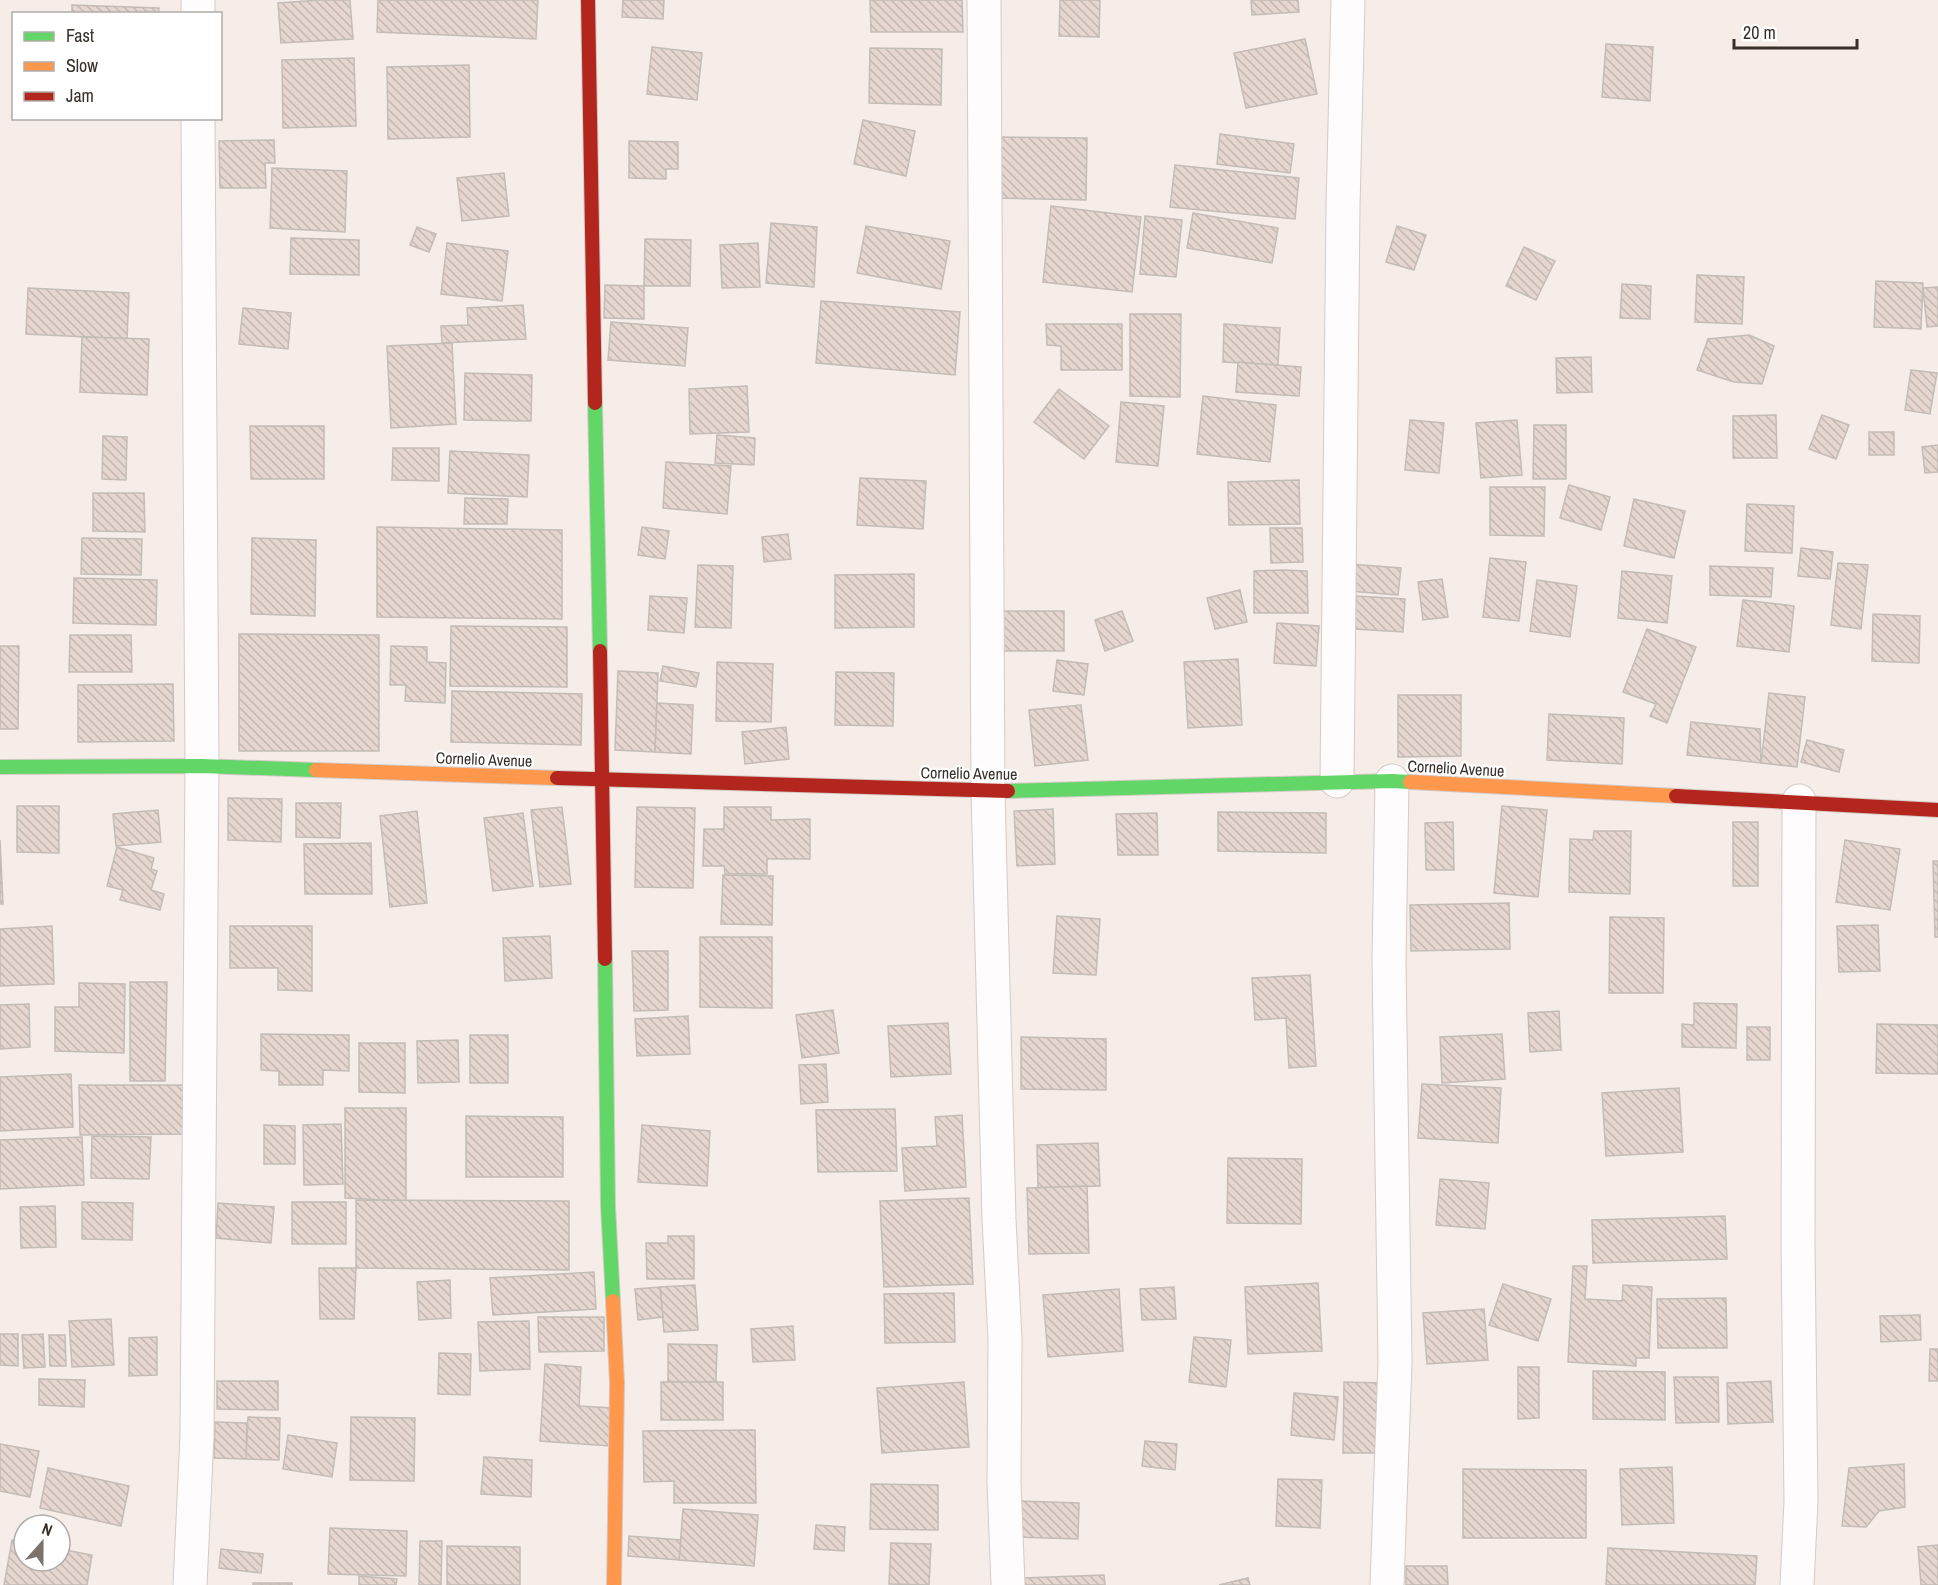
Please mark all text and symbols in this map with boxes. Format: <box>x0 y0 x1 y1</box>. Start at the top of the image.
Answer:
legend <box>12 12 222 120</box>
scale bar <box>1734 12 1857 50</box>
text: 20 m <box>1743 20 1776 45</box>
text: Fast <box>66 23 94 48</box>
text: Slow <box>66 53 98 78</box>
text: Jam <box>66 83 94 108</box>
street label: Cornelio Avenue <box>435 746 533 772</box>
street label: Cornelio Avenue <box>1407 754 1505 782</box>
street label: Cornelio Avenue <box>920 761 1018 785</box>
north arrow <box>12 1513 72 1573</box>
text: N <box>39 1517 56 1541</box>

